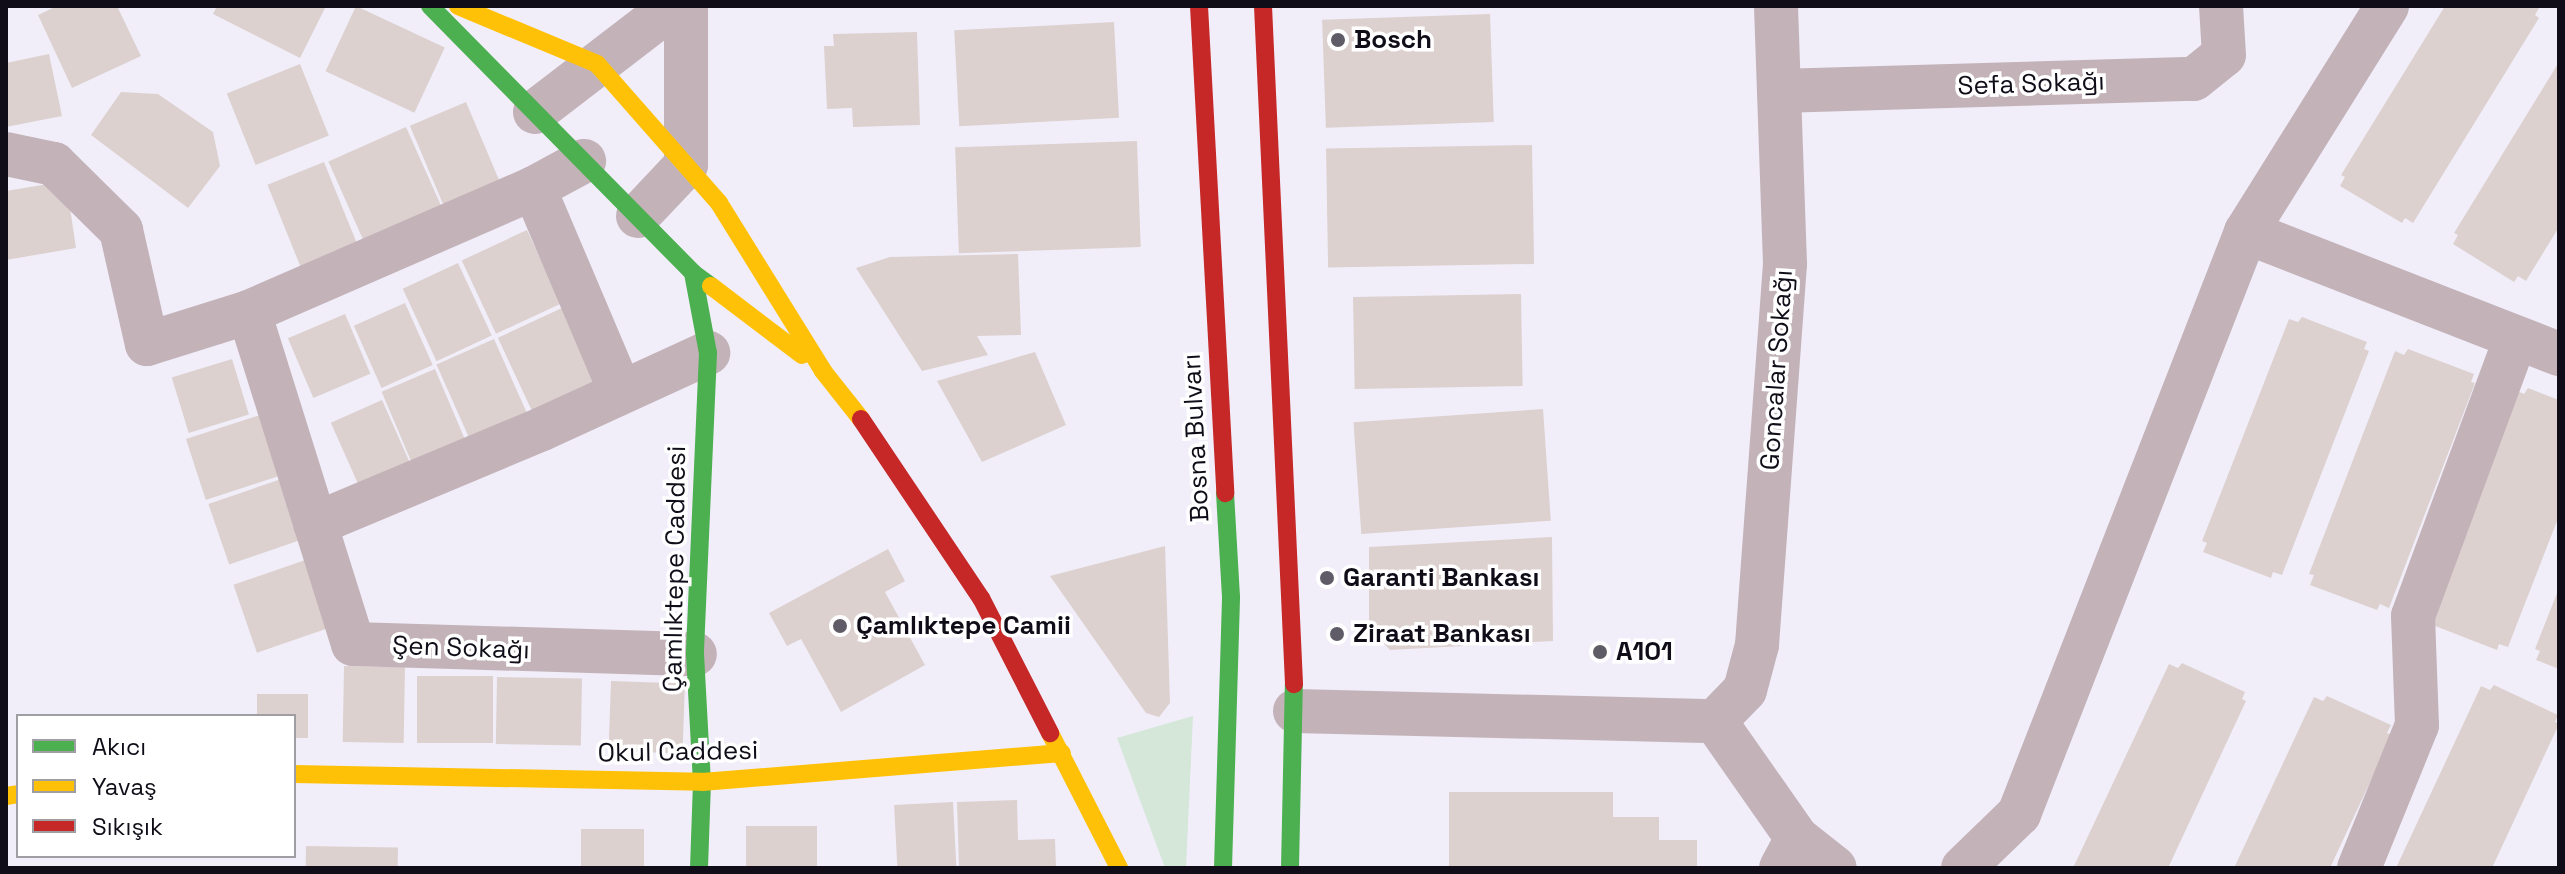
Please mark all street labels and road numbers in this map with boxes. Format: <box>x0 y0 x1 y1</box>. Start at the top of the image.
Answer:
street label: Sefa Sokağı <box>1957 66 2105 102</box>
street label: Goncalar Sokağı <box>1754 269 1800 471</box>
street label: Bosna Bulvarı <box>1176 353 1216 523</box>
street label: Çamlıktepe Caddesi <box>657 445 693 693</box>
street label: Şen Sokağı <box>392 630 530 666</box>
street label: Okul Caddesi <box>597 735 759 769</box>

